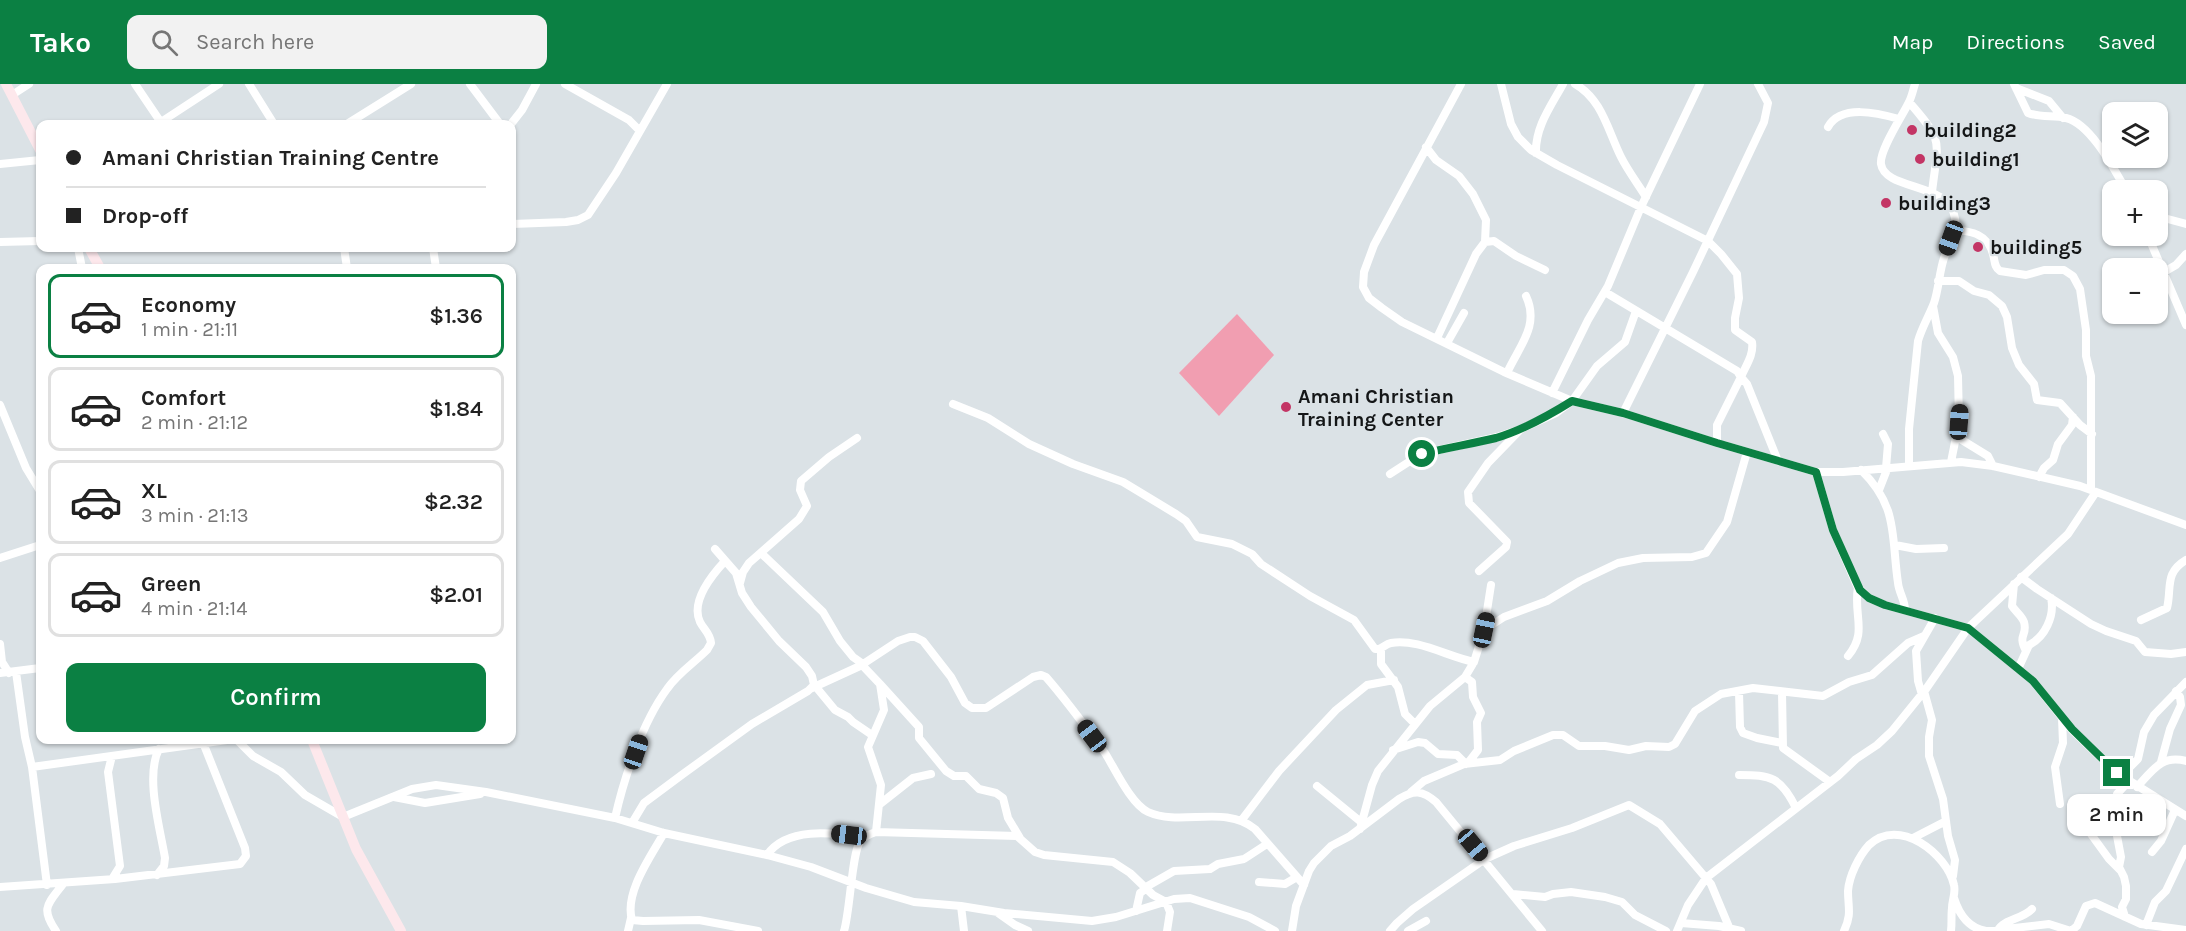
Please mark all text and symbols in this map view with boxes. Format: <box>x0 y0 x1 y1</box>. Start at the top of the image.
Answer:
search box <box>127 15 547 69</box>
text: Tako <box>30 26 91 59</box>
icon: search <box>148 26 181 59</box>
text: Search here <box>196 29 314 55</box>
text: Map <box>1892 30 1933 54</box>
text: Directions <box>1966 30 2065 54</box>
text: Saved <box>2098 30 2156 54</box>
map controls <box>2102 102 2168 324</box>
button: layers <box>2102 102 2168 168</box>
place label: building2 <box>1924 119 2017 142</box>
marker: building2 <box>1905 123 1919 137</box>
text: Amani Christian Training Centre <box>102 145 439 171</box>
place label: building1 <box>1932 148 2020 171</box>
marker: building1 <box>1913 152 1927 166</box>
button: + <box>2102 180 2168 246</box>
place label: building3 <box>1898 192 1991 215</box>
marker: building3 <box>1879 196 1893 210</box>
text: Drop-off <box>102 203 188 229</box>
car <box>1936 218 1966 258</box>
place label: building5 <box>1990 236 2082 259</box>
marker: building5 <box>1971 240 1985 254</box>
button: − <box>2102 258 2168 324</box>
icon: car <box>69 289 123 343</box>
text: Economy <box>141 292 236 318</box>
text: $1.36 <box>429 303 483 329</box>
text: 1 min · 21:11 <box>141 318 238 341</box>
icon: car <box>69 382 123 436</box>
text: Comfort <box>141 385 226 411</box>
place label: Amani Christian Training Center <box>1298 385 1454 431</box>
text: $1.84 <box>429 396 483 422</box>
marker: Amani Christian Training Center <box>1279 400 1293 414</box>
car <box>1949 403 1969 441</box>
text: 2 min · 21:12 <box>141 411 248 434</box>
route start <box>1408 440 1435 467</box>
icon: car <box>69 475 123 529</box>
text: XL <box>141 478 167 504</box>
text: $2.32 <box>424 489 483 515</box>
text: 3 min · 21:13 <box>141 504 249 527</box>
icon: car <box>69 568 123 622</box>
text: Green <box>141 571 202 597</box>
text: $2.01 <box>429 582 483 608</box>
text: 4 min · 21:14 <box>141 597 247 620</box>
car <box>1471 611 1497 649</box>
button: Confirm <box>66 663 486 732</box>
car <box>1074 716 1110 756</box>
car <box>622 732 650 772</box>
route end <box>2103 759 2130 786</box>
callout: 2 min <box>2068 794 2166 836</box>
text: 2 min <box>2089 803 2144 826</box>
car <box>830 824 868 846</box>
car <box>1455 825 1491 865</box>

